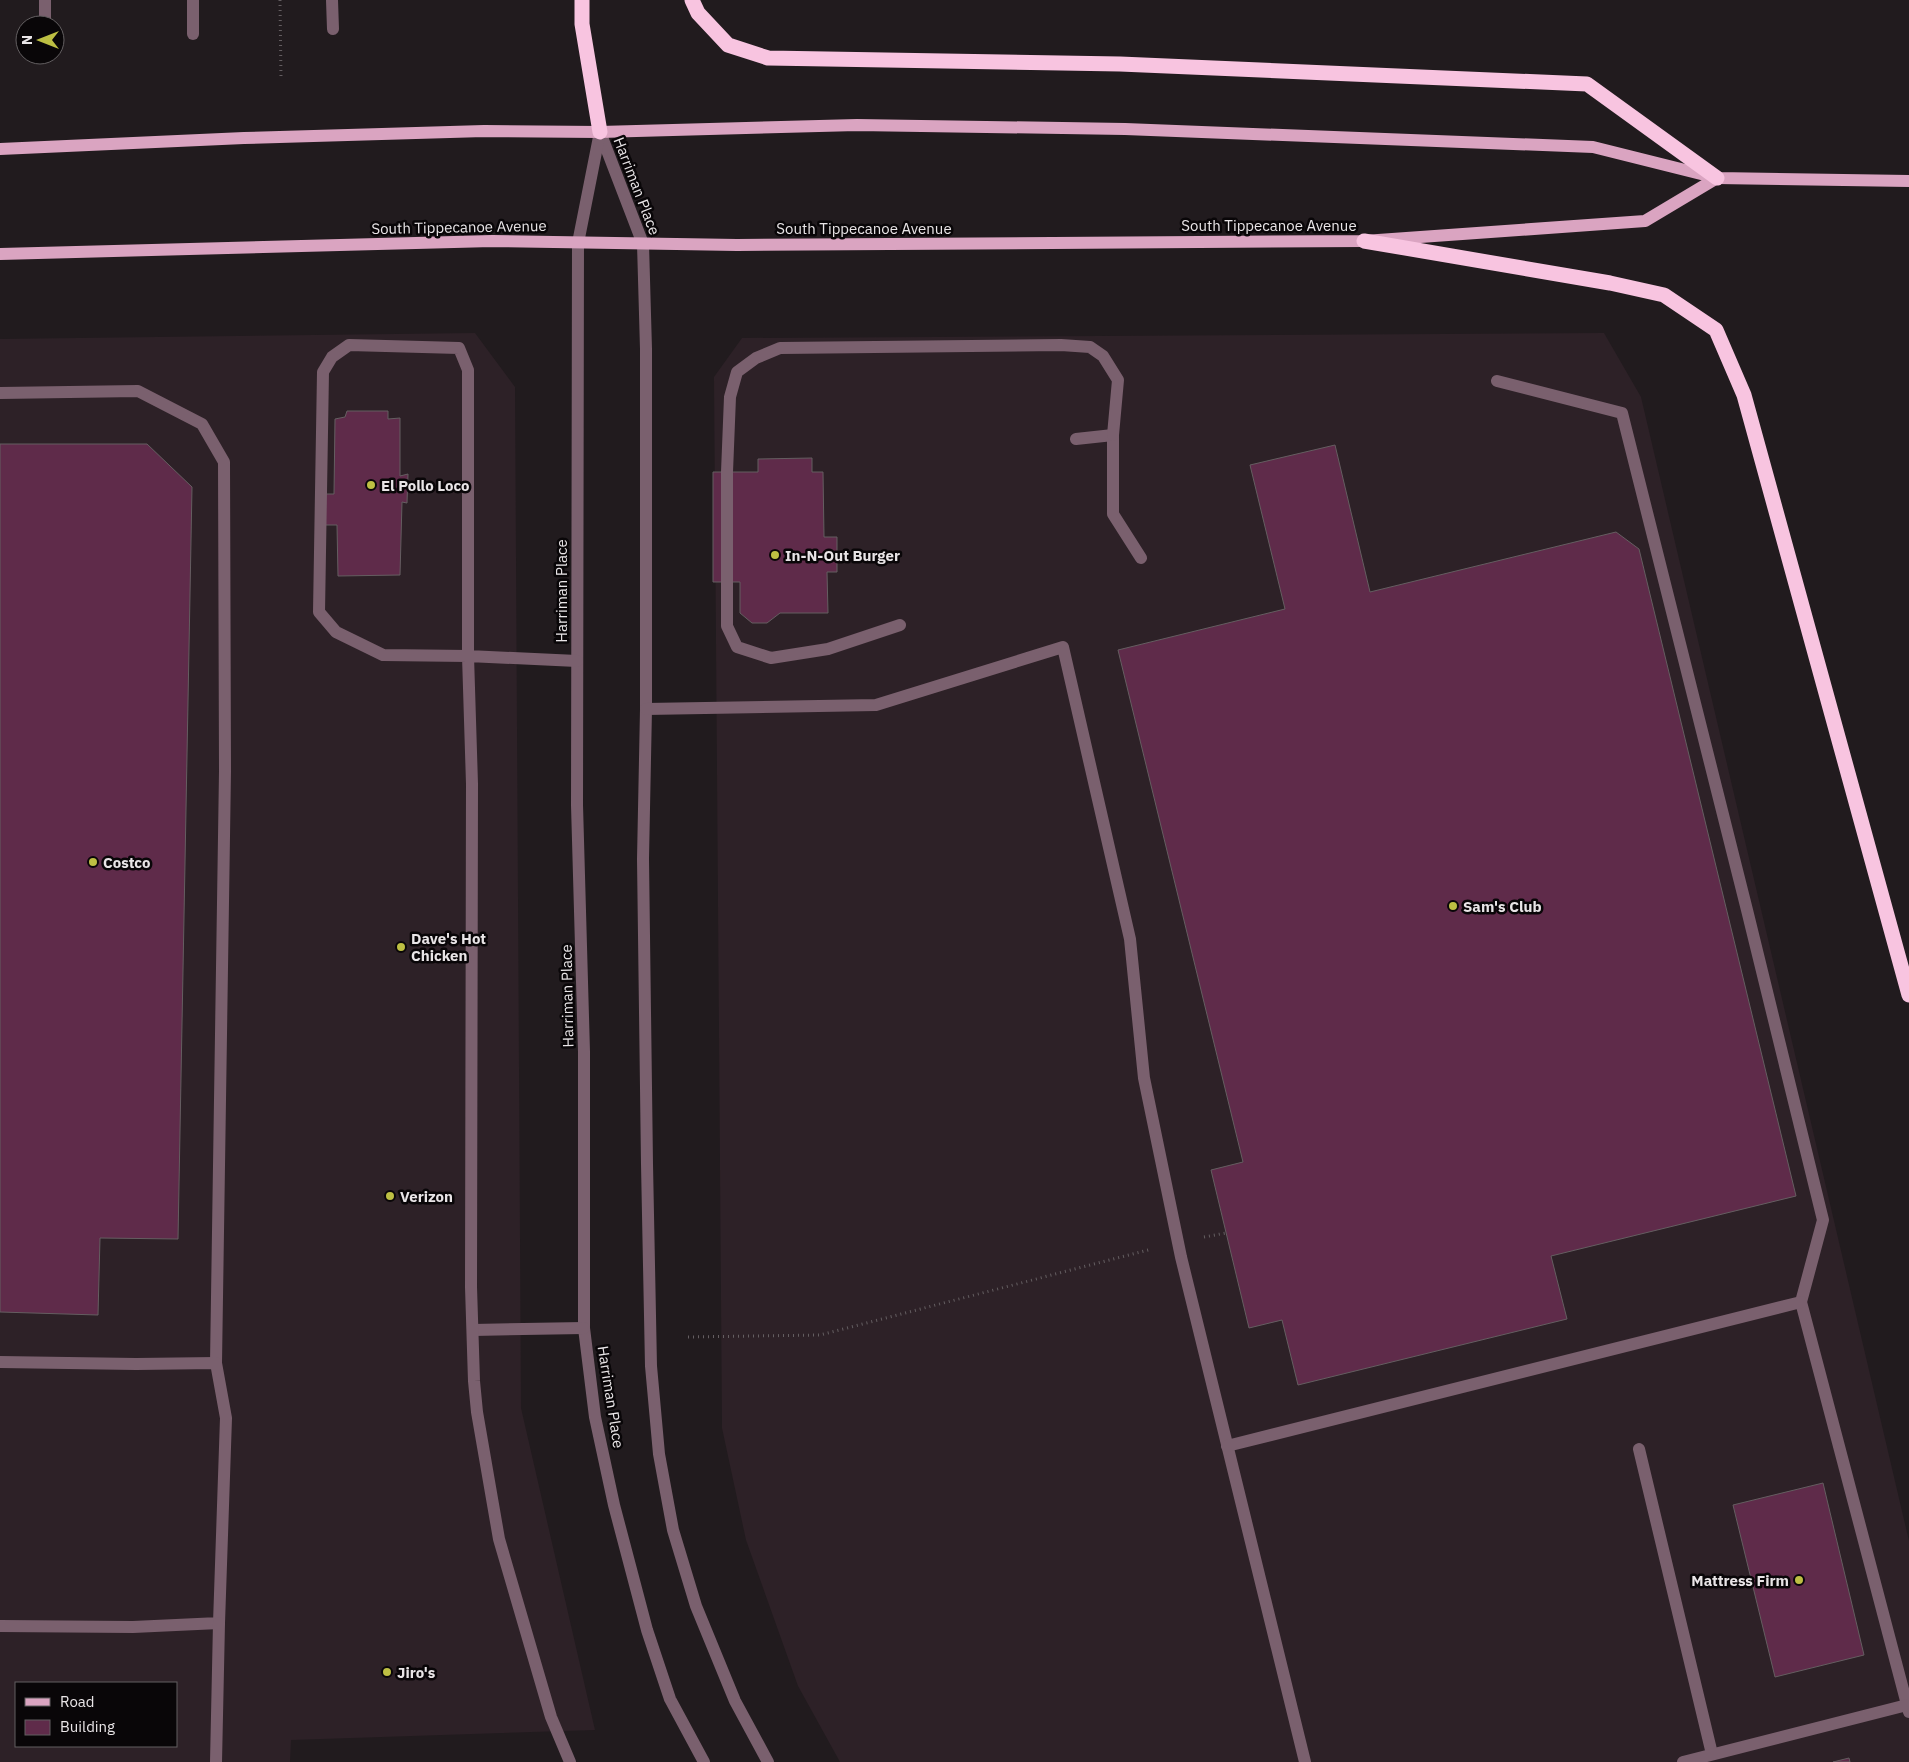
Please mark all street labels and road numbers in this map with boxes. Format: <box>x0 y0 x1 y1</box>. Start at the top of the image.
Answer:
street label: Harriman Place <box>610 134 664 238</box>
street label: South Tippecanoe Avenue <box>371 216 547 238</box>
street label: South Tippecanoe Avenue <box>1181 216 1357 235</box>
street label: South Tippecanoe Avenue <box>776 219 952 238</box>
street label: Harriman Place <box>552 539 571 643</box>
street label: Harriman Place <box>557 944 577 1048</box>
street label: Harriman Place <box>594 1344 628 1450</box>

